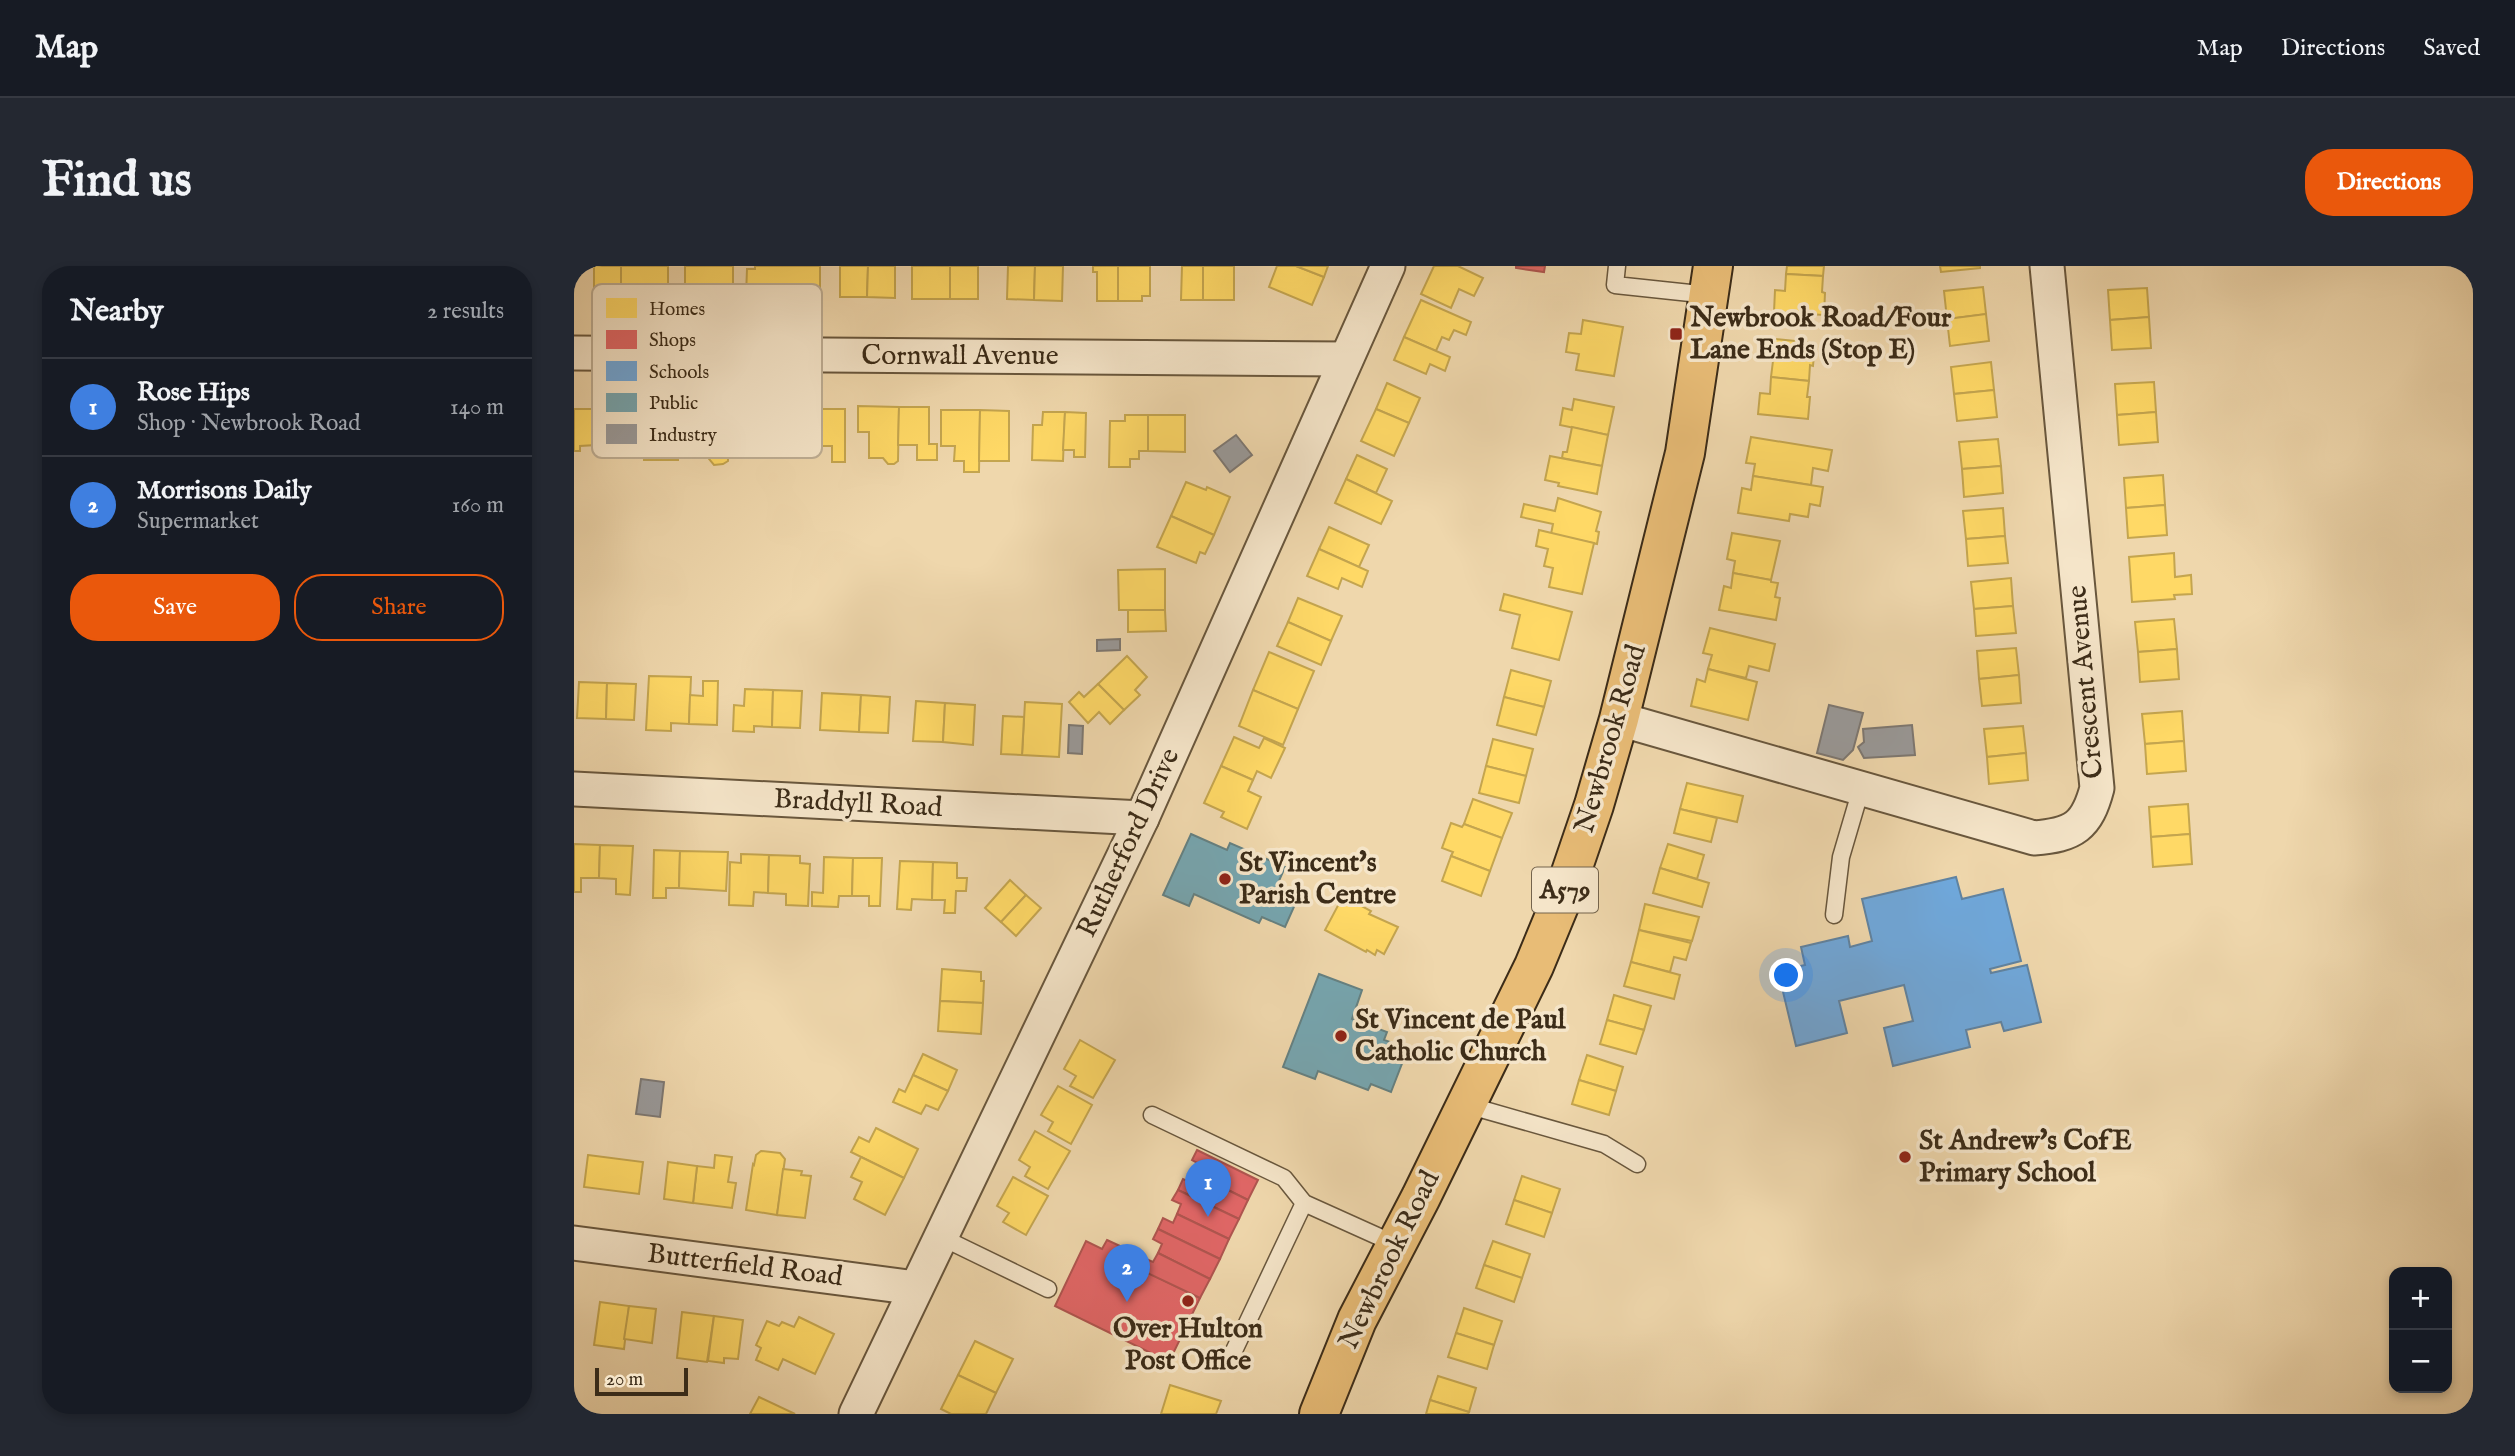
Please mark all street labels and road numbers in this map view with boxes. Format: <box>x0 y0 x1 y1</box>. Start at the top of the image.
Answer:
street label: Cornwall Avenue <box>861 339 1059 374</box>
street label: Crescent Avenue <box>2060 584 2112 780</box>
street label: Newbrook Road <box>1567 641 1655 837</box>
street label: Rutherford Drive <box>1070 743 1188 943</box>
street label: Braddyll Road <box>773 782 943 826</box>
road number: A579 <box>1532 868 1598 912</box>
street label: Newbrook Road <box>1332 1165 1448 1355</box>
street label: Butterfield Road <box>645 1237 845 1295</box>

